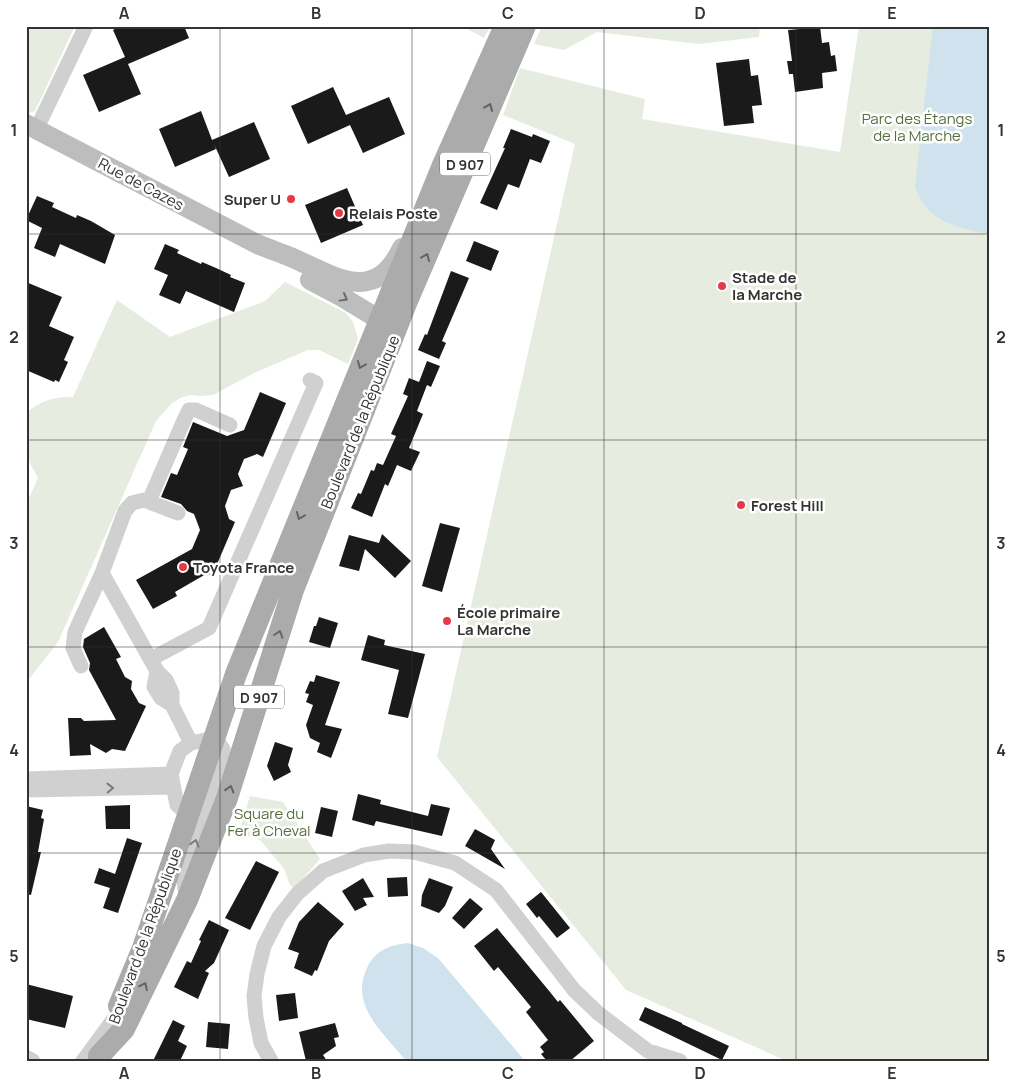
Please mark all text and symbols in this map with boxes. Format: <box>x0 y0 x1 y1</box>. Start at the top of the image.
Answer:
text: A <box>119 2 130 24</box>
text: B <box>311 2 321 24</box>
text: C <box>502 2 514 24</box>
text: D <box>694 2 706 24</box>
text: E <box>887 2 897 24</box>
one-way arrow <box>483 103 494 112</box>
park label: Parc des Étangs de la Marche <box>862 108 972 146</box>
text: 1 <box>10 119 18 141</box>
text: 1 <box>997 119 1005 141</box>
road number: D 907 <box>440 152 490 175</box>
street label: Rue de Cazes <box>95 153 187 215</box>
place label: Super U <box>224 189 281 210</box>
marker: Super U <box>285 193 297 205</box>
place label: Relais Poste <box>349 203 438 224</box>
marker: Relais Poste <box>333 207 345 219</box>
one-way arrow <box>420 253 431 262</box>
place label: Stade de la Marche <box>732 267 802 305</box>
marker: Stade de la Marche <box>716 280 728 292</box>
one-way arrow <box>338 292 347 302</box>
text: 2 <box>9 326 19 348</box>
text: 2 <box>996 326 1006 348</box>
street label: Boulevard de la République <box>316 332 405 512</box>
one-way arrow <box>357 360 367 369</box>
place label: Forest Hill <box>751 495 824 516</box>
marker: Forest Hill <box>735 499 747 511</box>
one-way arrow <box>295 511 306 520</box>
text: 3 <box>9 532 19 554</box>
text: 3 <box>996 532 1006 554</box>
place label: Toyota France <box>193 557 294 578</box>
marker: Toyota France <box>177 561 189 573</box>
place label: École primaire La Marche <box>457 602 560 640</box>
marker: École primaire La Marche <box>441 615 453 627</box>
one-way arrow <box>273 631 283 639</box>
road number: D 907 <box>234 686 284 709</box>
text: 4 <box>9 739 19 761</box>
text: 4 <box>996 739 1006 761</box>
one-way arrow <box>106 783 114 793</box>
one-way arrow <box>224 786 234 794</box>
park label: Square du Fer à Cheval <box>228 803 310 841</box>
one-way arrow <box>189 839 199 847</box>
street label: Boulevard de la République <box>103 845 187 1027</box>
text: 5 <box>9 945 19 967</box>
text: 5 <box>996 945 1006 967</box>
one-way arrow <box>138 982 148 991</box>
text: A <box>119 1062 130 1084</box>
text: B <box>311 1062 321 1084</box>
text: C <box>502 1062 514 1084</box>
text: D <box>694 1062 706 1084</box>
text: E <box>887 1062 897 1084</box>

